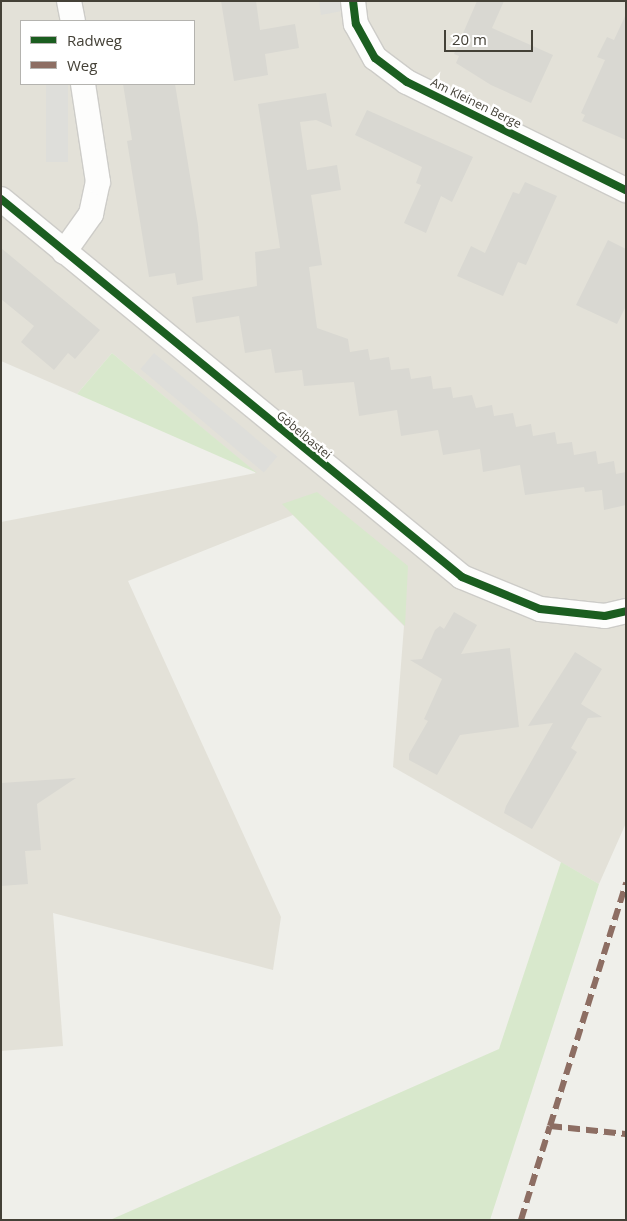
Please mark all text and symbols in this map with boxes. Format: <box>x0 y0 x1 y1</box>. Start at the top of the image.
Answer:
legend <box>20 20 195 85</box>
scale bar <box>447 20 536 52</box>
text: 20 m <box>452 29 487 49</box>
text: Radweg <box>67 30 122 50</box>
text: Weg <box>67 55 97 75</box>
street label: Am Kleinen Berge <box>428 75 524 131</box>
street label: Göbelbastei <box>274 408 334 462</box>

